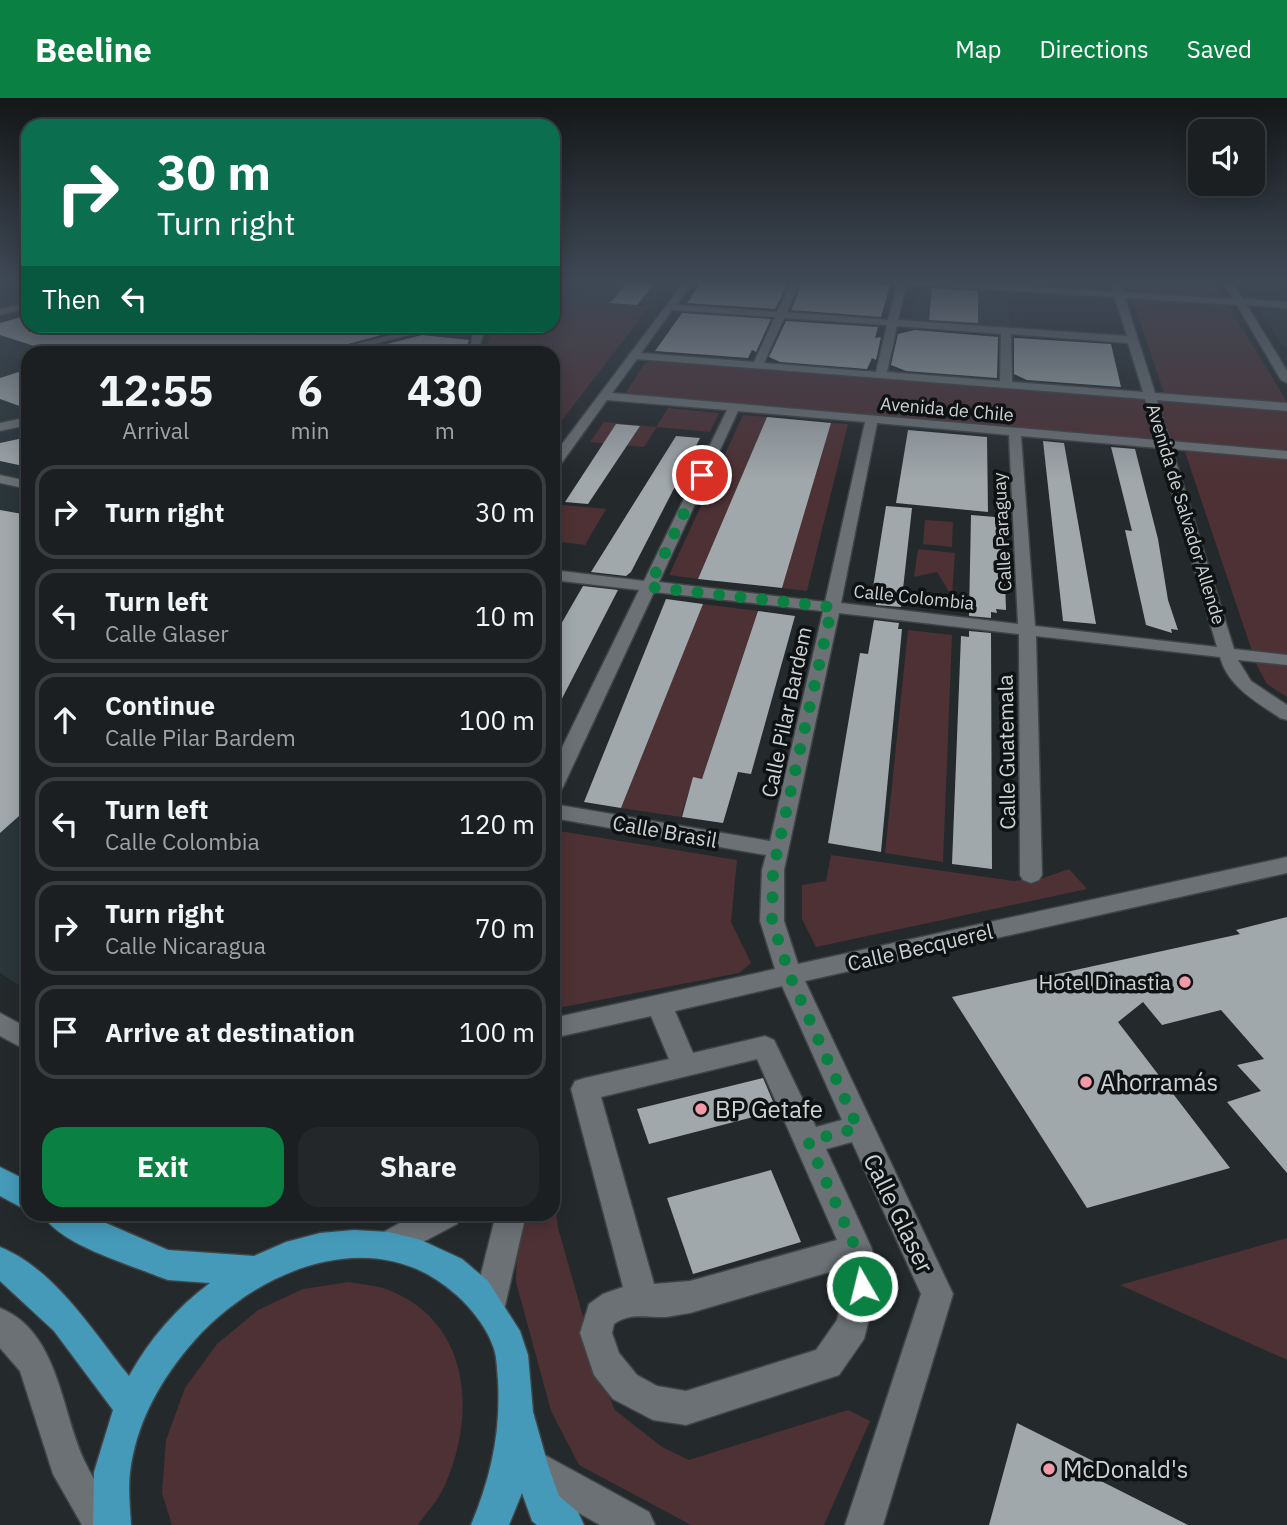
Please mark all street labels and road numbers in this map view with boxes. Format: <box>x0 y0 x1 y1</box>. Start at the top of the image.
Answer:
street label: Avenida de Chile <box>879 392 1015 426</box>
street label: Avenida de Salvador Allende <box>1141 401 1231 627</box>
street label: Calle Paraguay <box>987 472 1017 592</box>
street label: Calle Colombia <box>853 579 976 615</box>
street label: Calle Pilar Bardem <box>754 624 818 800</box>
street label: Calle Guatemala <box>991 674 1021 830</box>
street label: Calle Brasil <box>610 808 720 854</box>
street label: Calle Becquerel <box>845 917 996 977</box>
street label: Calle Glaser <box>856 1148 942 1278</box>

